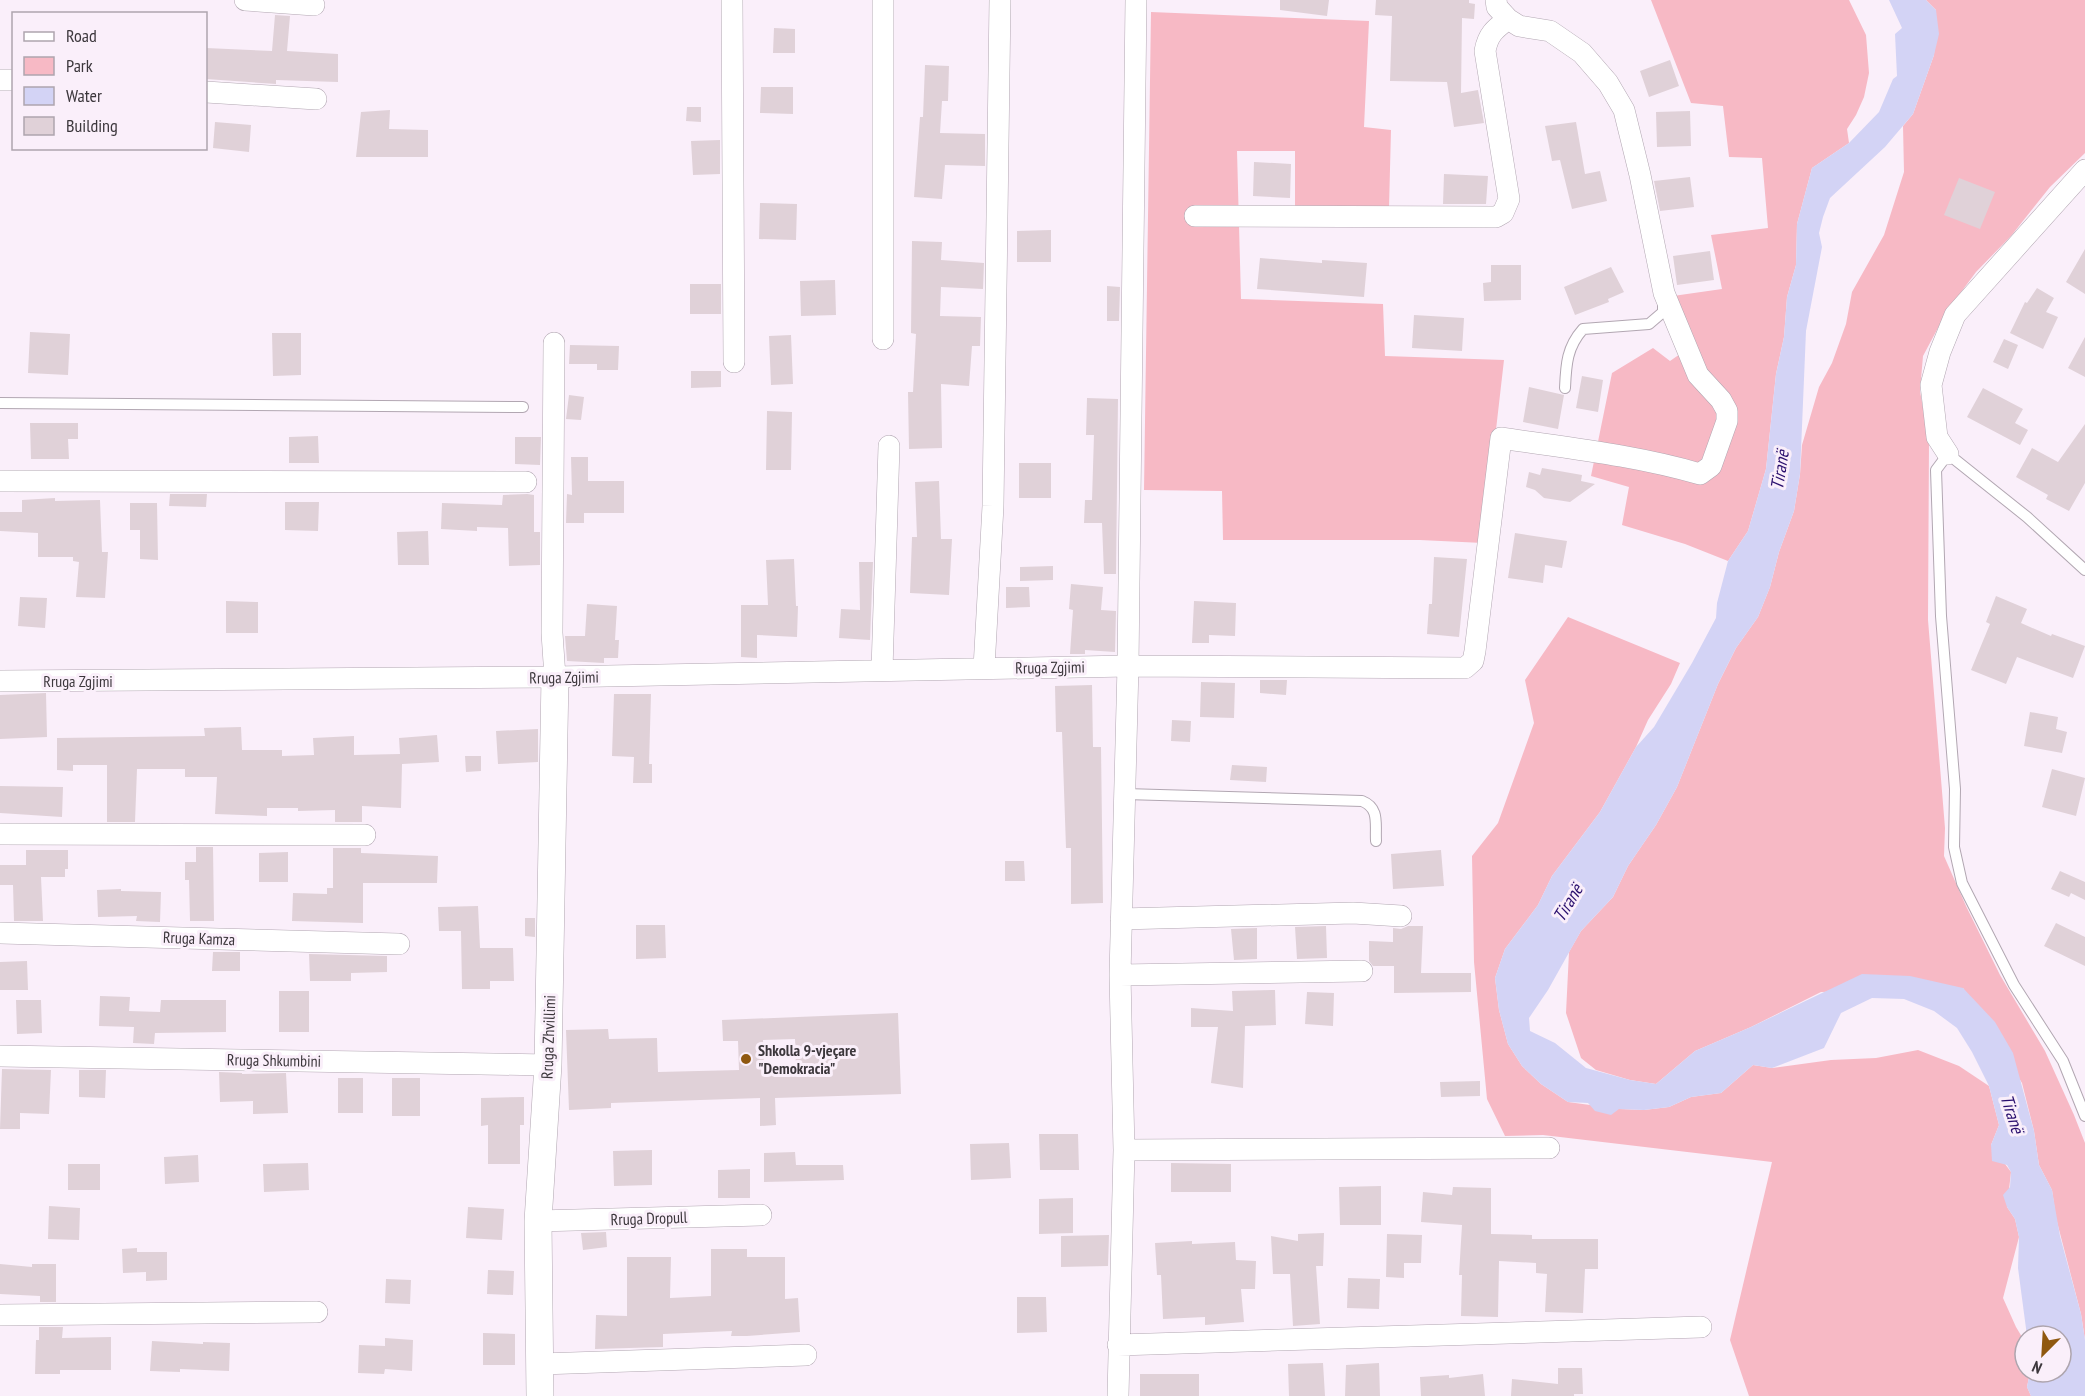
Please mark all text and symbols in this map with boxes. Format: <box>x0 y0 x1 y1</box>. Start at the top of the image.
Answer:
legend <box>12 12 207 150</box>
text: Road <box>66 24 97 47</box>
text: Park <box>66 54 93 77</box>
text: Water <box>66 84 102 107</box>
text: Building <box>66 114 118 137</box>
water label: Tiranë <box>1765 446 1794 491</box>
street label: Rruga Zgjimi <box>1015 656 1085 678</box>
street label: Rruga Zgjimi <box>529 666 599 688</box>
street label: Rruga Zgjimi <box>43 671 113 691</box>
water label: Tiranë <box>1548 878 1589 926</box>
street label: Rruga Kamza <box>163 927 235 949</box>
street label: Rruga Zhvillimi <box>537 995 559 1079</box>
place label: Shkolla 9-vjeçare "Demokracia" <box>758 1040 857 1078</box>
street label: Rruga Shkumbini <box>227 1049 321 1071</box>
marker: Shkolla 9-vjeçare "Demokracia" <box>739 1052 753 1066</box>
water label: Tiranë <box>1995 1092 2030 1139</box>
street label: Rruga Dropull <box>610 1207 688 1229</box>
north arrow <box>2013 1324 2073 1384</box>
text: N <box>2029 1357 2045 1379</box>

